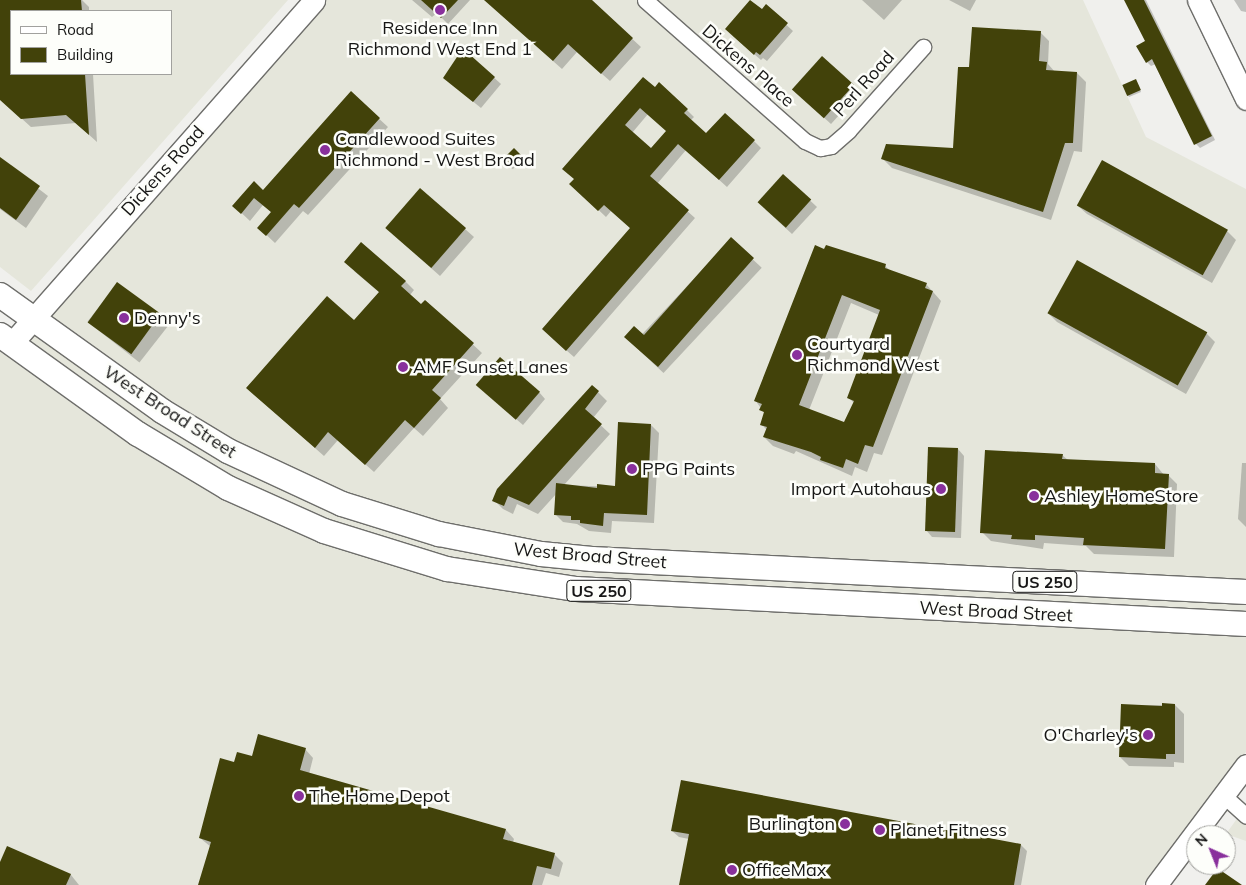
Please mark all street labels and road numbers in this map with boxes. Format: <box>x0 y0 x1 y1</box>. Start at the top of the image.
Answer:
street label: Dickens Place <box>698 20 798 112</box>
street label: Perl Road <box>829 47 899 121</box>
street label: Dickens Road <box>117 121 209 221</box>
street label: West Broad Street <box>100 361 240 463</box>
street label: West Broad Street <box>513 539 667 573</box>
road number: US 250 <box>1011 568 1079 596</box>
road number: US 250 <box>565 578 633 604</box>
street label: West Broad Street <box>919 597 1073 627</box>

